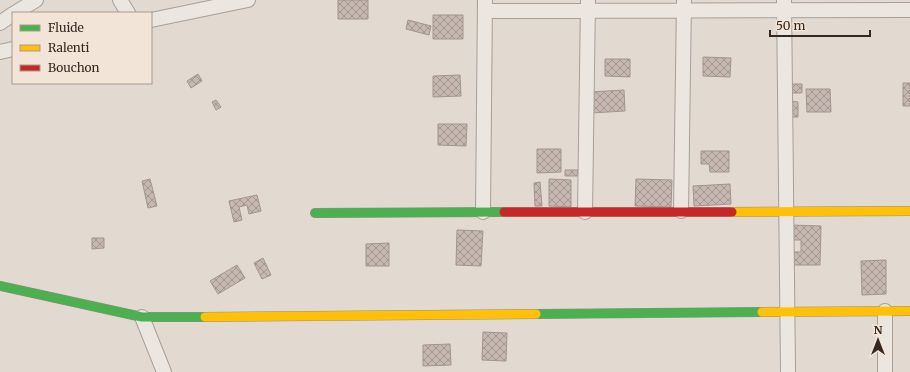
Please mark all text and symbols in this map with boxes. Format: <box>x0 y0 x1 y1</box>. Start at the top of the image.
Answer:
legend <box>12 12 152 84</box>
scale bar <box>770 12 870 38</box>
text: 50 m <box>776 18 805 33</box>
text: Fluide <box>48 20 84 35</box>
text: Ralenti <box>48 40 89 55</box>
text: Bouchon <box>48 60 100 75</box>
north arrow <box>858 320 898 360</box>
text: N <box>874 323 883 337</box>

